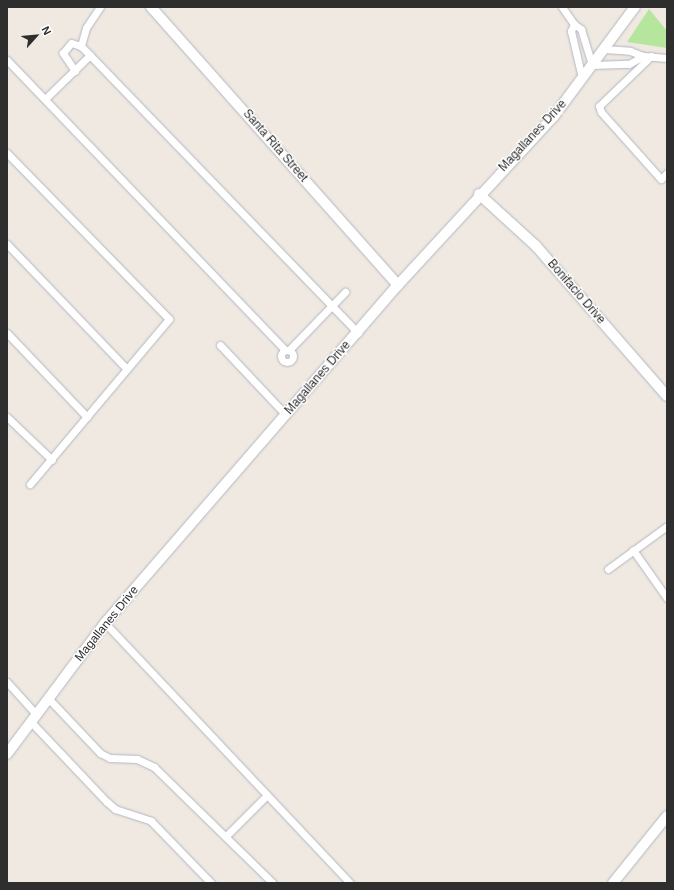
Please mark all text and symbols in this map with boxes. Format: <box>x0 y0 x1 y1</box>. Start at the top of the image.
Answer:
north arrow <box>16 16 56 56</box>
text: N <box>40 24 54 37</box>
street label: Magallanes Drive <box>496 97 570 175</box>
street label: Santa Rita Street <box>240 107 310 185</box>
street label: Bonifacio Drive <box>544 257 608 327</box>
street label: Magallanes Drive <box>282 338 354 418</box>
street label: Magallanes Drive <box>72 583 142 665</box>

